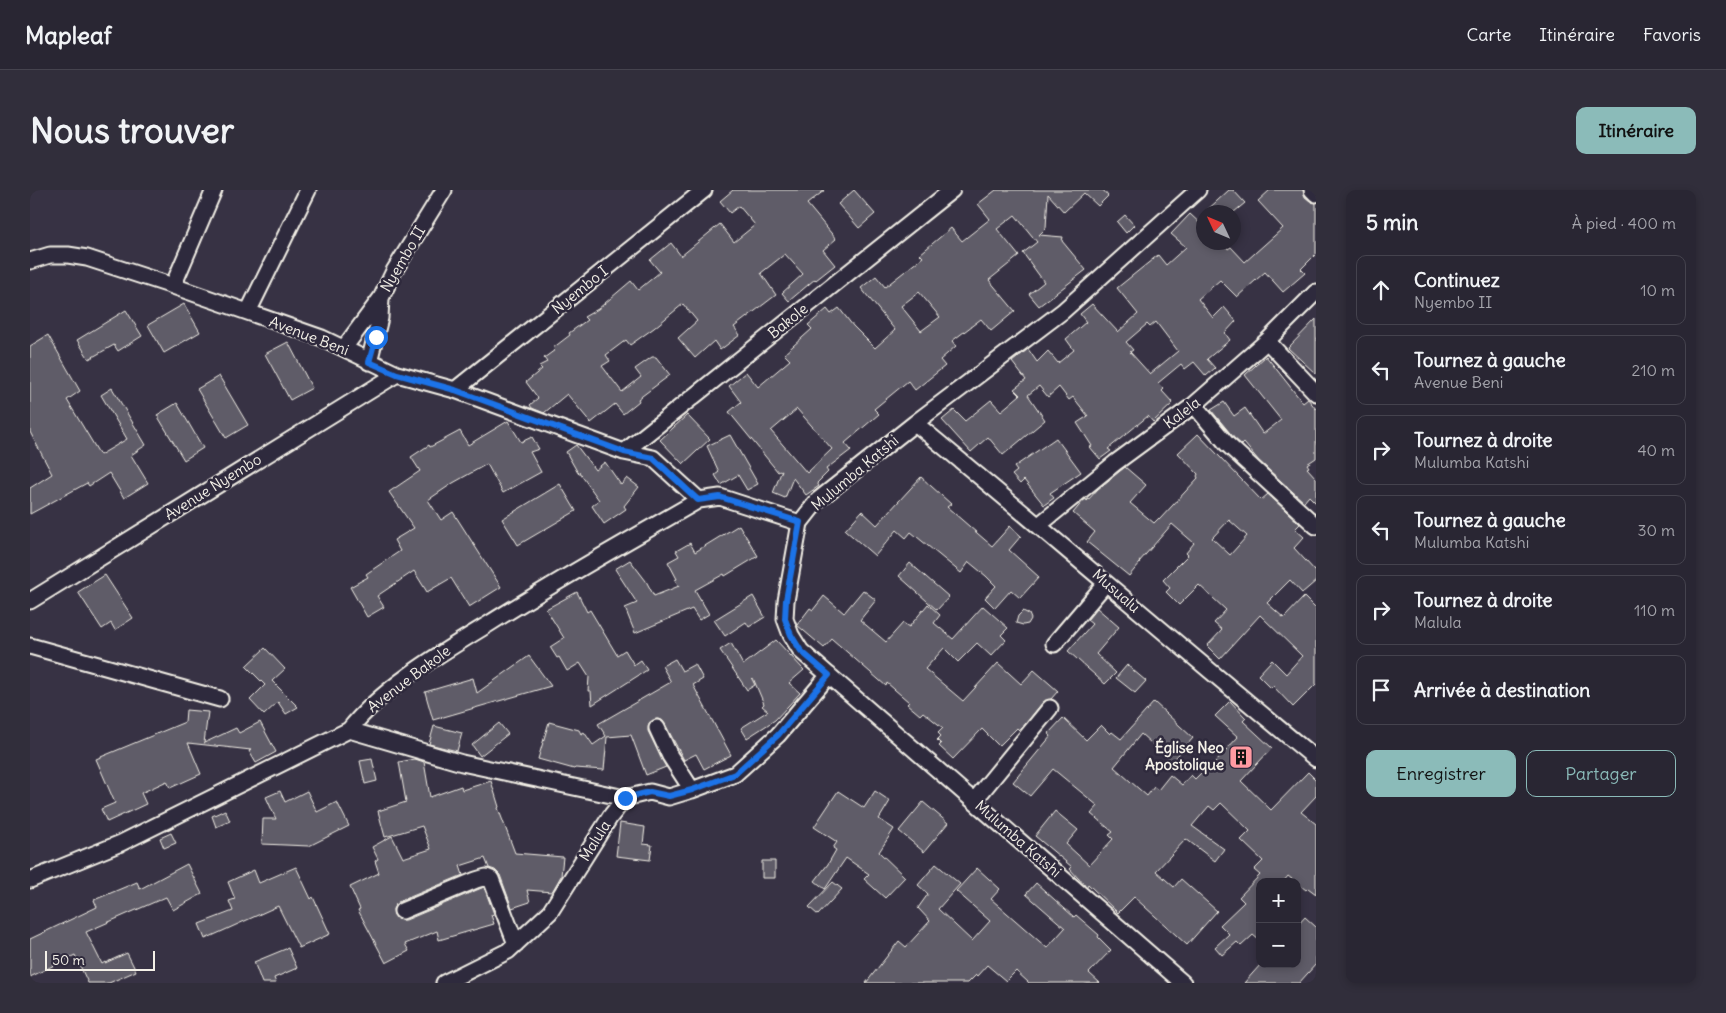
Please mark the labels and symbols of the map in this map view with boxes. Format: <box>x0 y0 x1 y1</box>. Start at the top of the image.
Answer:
north arrow <box>1196 205 1241 250</box>
street label: Nyembo II <box>376 222 429 295</box>
street label: Nyembo I <box>548 261 612 318</box>
street label: Bakole <box>764 299 811 342</box>
street label: Avenue Beni <box>267 312 352 359</box>
route start <box>365 326 388 349</box>
street label: Kalela <box>1160 392 1204 433</box>
street label: Mulumba Katshi <box>807 431 902 515</box>
street label: Avenue Nyembo <box>161 449 265 524</box>
street label: Musualu <box>1089 565 1144 617</box>
street label: Avenue Bakole <box>363 641 454 716</box>
place label: Église Neo Apostolique <box>1145 737 1225 775</box>
building icon: Église Neo Apostolique <box>1228 744 1254 770</box>
route end <box>614 787 637 810</box>
street label: Mulumba Katshi <box>971 796 1065 881</box>
street label: Malula <box>575 816 615 865</box>
scale bar <box>45 948 155 971</box>

